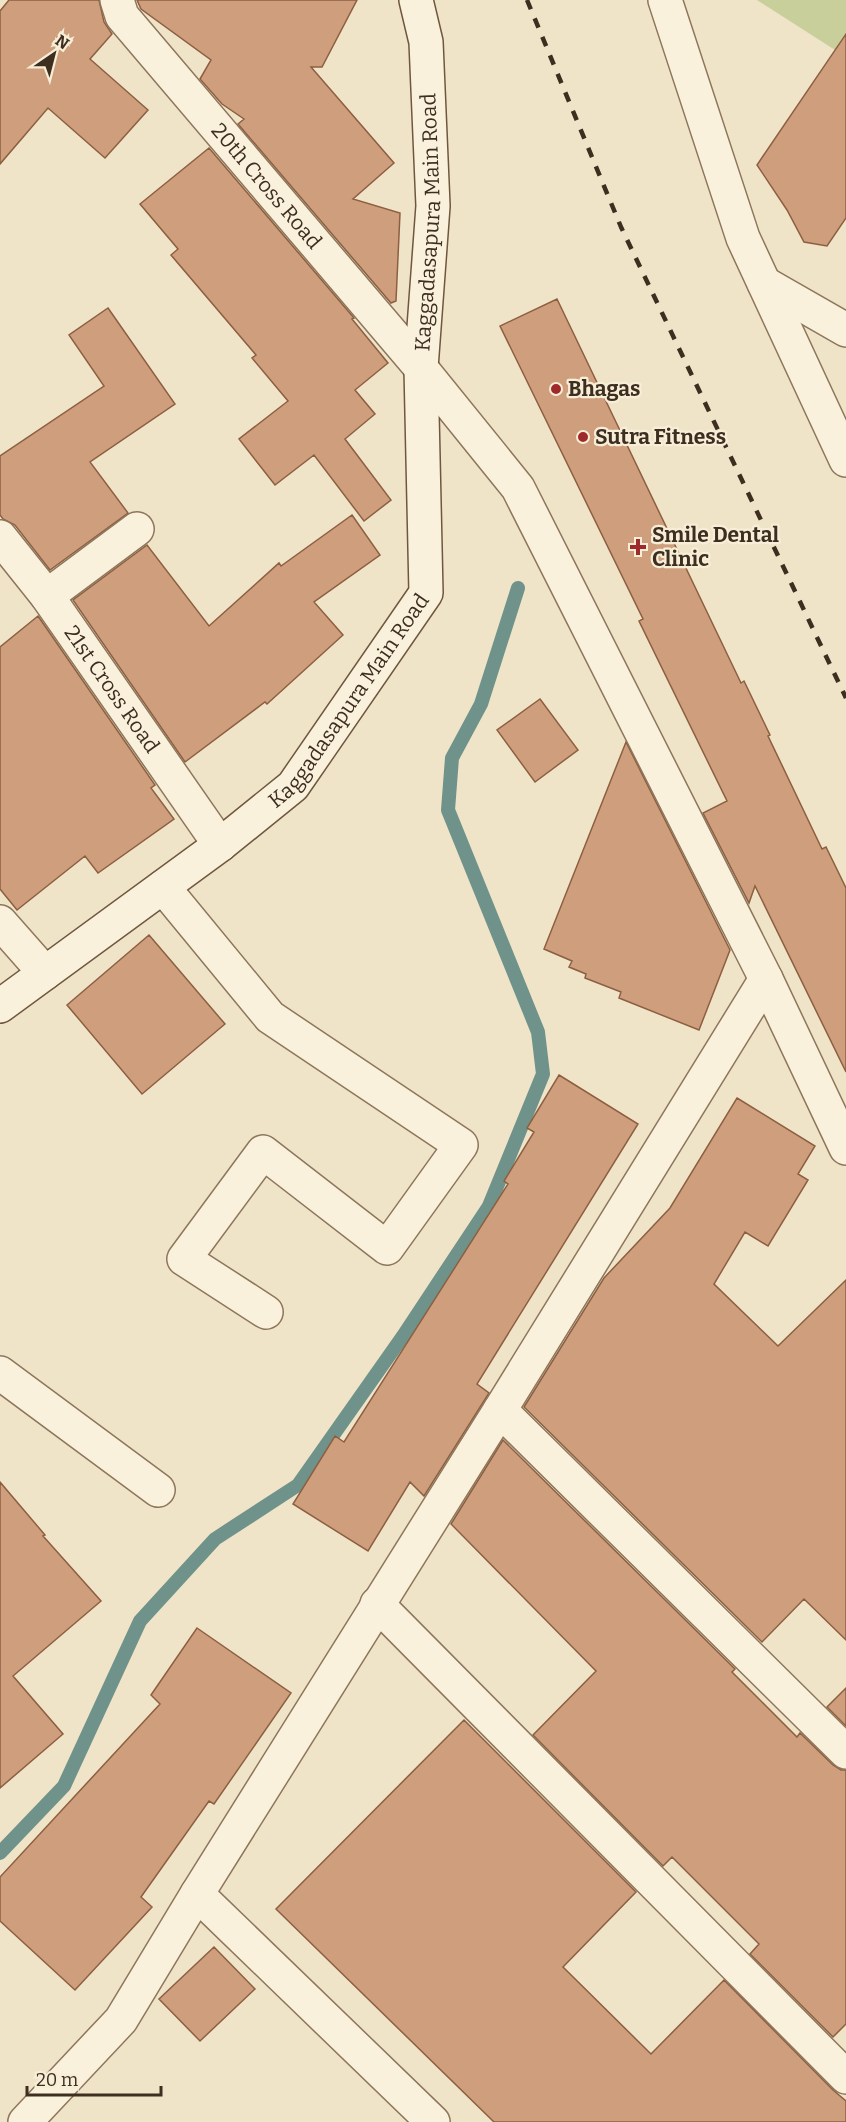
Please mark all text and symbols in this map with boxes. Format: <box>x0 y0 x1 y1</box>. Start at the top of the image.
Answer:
north arrow <box>24 24 84 84</box>
text: N <box>52 31 73 53</box>
street label: Kaggadasapura Main Road <box>409 93 446 352</box>
street label: 20th Cross Road <box>206 118 327 254</box>
place label: Bhagas <box>568 376 640 402</box>
marker: Bhagas <box>549 382 563 396</box>
place label: Sutra Fitness <box>595 424 726 450</box>
marker: Sutra Fitness <box>576 430 590 444</box>
place label: Smile Dental Clinic <box>652 522 779 572</box>
marker: Smile Dental Clinic <box>629 538 647 556</box>
street label: Kaggadasapura Main Road <box>263 589 435 814</box>
street label: 21st Cross Road <box>59 621 165 758</box>
scale bar <box>27 2059 160 2097</box>
text: 20 m <box>36 2069 78 2091</box>

